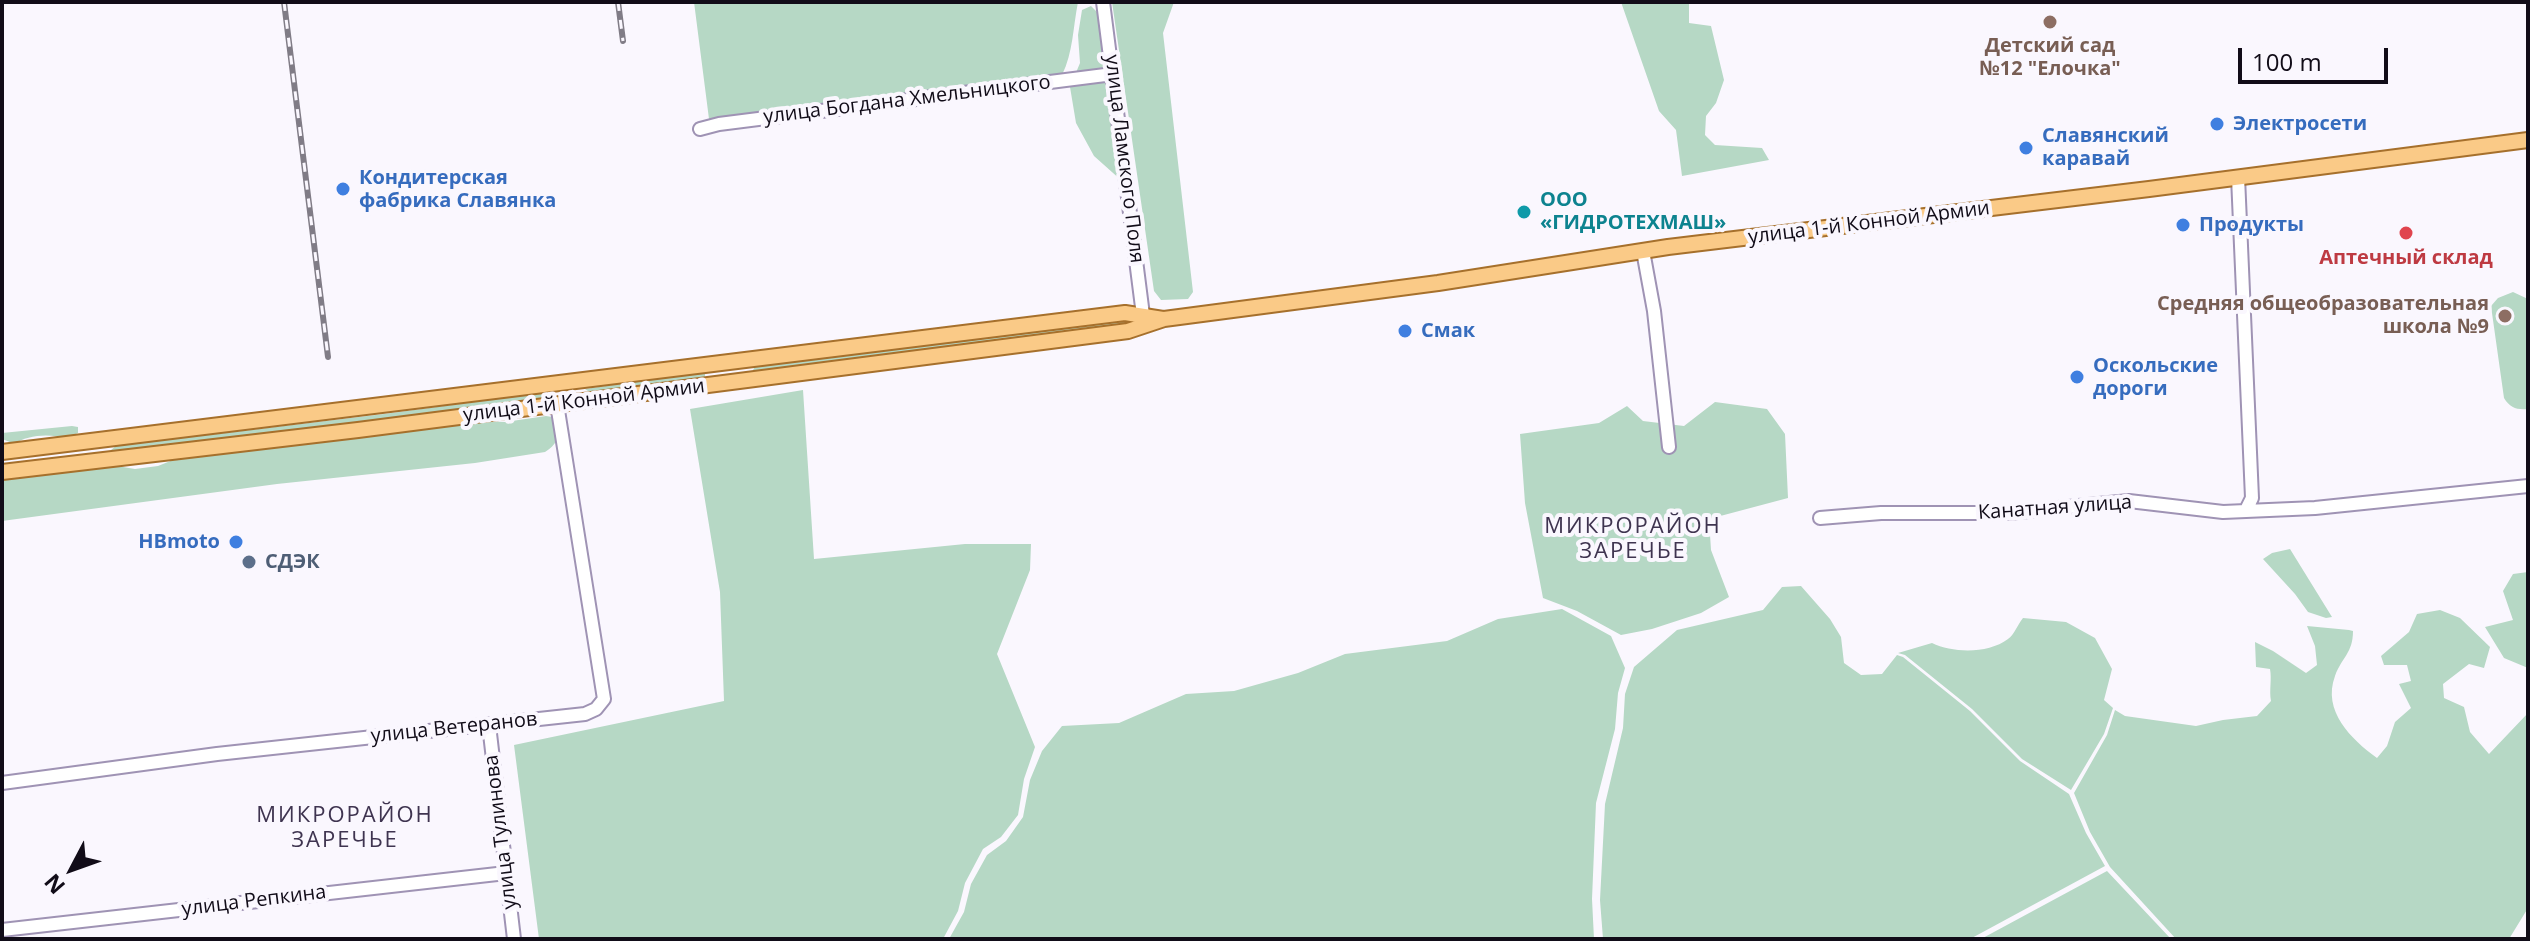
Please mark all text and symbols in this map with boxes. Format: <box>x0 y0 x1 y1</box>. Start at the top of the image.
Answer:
marker: Детский сад №12 "Елочка" <box>2041 13 2059 31</box>
scale bar <box>2242 32 2392 82</box>
place label: Детский сад №12 "Елочка" <box>1979 34 2121 81</box>
text: 100 m <box>2252 45 2322 78</box>
street label: улица Ламского Поля <box>1099 53 1149 265</box>
street label: улица Богдана Хмельницкого <box>762 70 1052 130</box>
place label: Электросети <box>2233 112 2367 136</box>
marker: Электросети <box>2208 115 2226 133</box>
place label: Славянский каравай <box>2042 124 2169 171</box>
marker: Славянский каравай <box>2017 139 2035 157</box>
place label: Кондитерская фабрика Славянка <box>359 166 556 213</box>
marker: Кондитерская фабрика Славянка <box>334 180 352 198</box>
place label: ООО «ГИДРОТЕХМАШ» <box>1540 188 1726 235</box>
street label: улица 1-й Конной Армии <box>1747 196 1991 250</box>
marker: ООО «ГИДРОТЕХМАШ» <box>1515 203 1533 221</box>
place label: Продукты <box>2199 213 2304 237</box>
marker: Продукты <box>2174 216 2192 234</box>
marker: Аптечный склад <box>2397 224 2415 242</box>
place label: Аптечный склад <box>2319 246 2493 270</box>
place label: Средняя общеобразовательная школа №9 <box>2157 292 2489 339</box>
marker: Средняя общеобразовательная школа №9 <box>2496 307 2514 325</box>
place label: Смак <box>1421 319 1475 343</box>
marker: Смак <box>1396 322 1414 340</box>
place label: Оскольские дороги <box>2093 354 2218 401</box>
marker: Оскольские дороги <box>2068 368 2086 386</box>
street label: улица 1-й Конной Армии <box>462 374 706 428</box>
street label: Канатная улица <box>1977 491 2133 525</box>
district label: МИКРОРАЙОН ЗАРЕЧЬЕ <box>1544 514 1722 566</box>
place label: HBmoto <box>138 530 220 554</box>
marker: HBmoto <box>227 533 245 551</box>
place label: СДЭК <box>265 550 320 574</box>
marker: СДЭК <box>240 553 258 571</box>
street label: улица Ветеранов <box>370 707 538 749</box>
street label: улица Тулинова <box>480 753 522 911</box>
district label: МИКРОРАЙОН ЗАРЕЧЬЕ <box>256 803 434 854</box>
north arrow <box>32 829 112 909</box>
text: N <box>37 868 71 901</box>
street label: улица Репкина <box>180 880 328 922</box>

